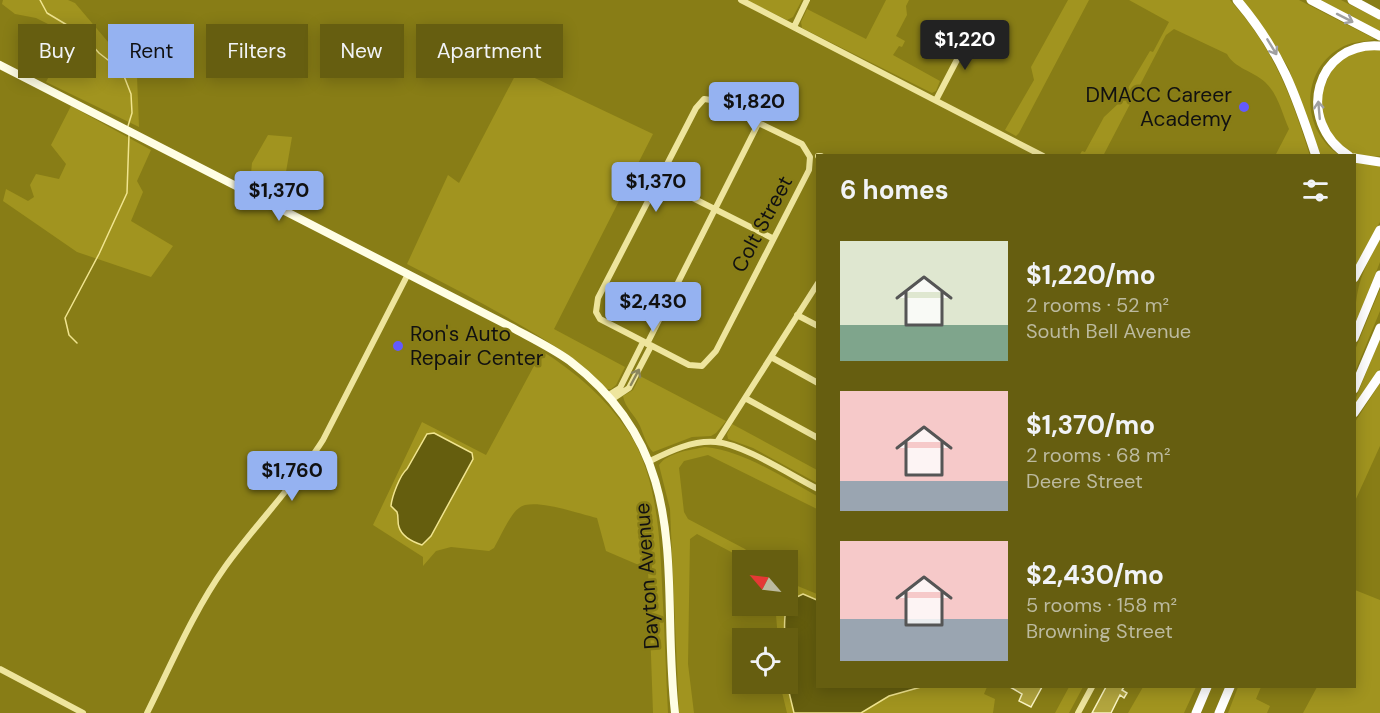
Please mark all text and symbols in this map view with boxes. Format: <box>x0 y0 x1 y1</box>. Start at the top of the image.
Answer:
one-way arrow <box>1336 13 1354 24</box>
pin: $1,220 <box>916 20 1014 71</box>
chip: Buy <box>18 24 96 78</box>
chip: Rent <box>108 24 194 78</box>
chip: Filters <box>206 24 308 78</box>
chip: New <box>320 24 404 78</box>
chip: Apartment <box>416 24 563 78</box>
text: $1,220 <box>934 26 996 52</box>
one-way arrow <box>1266 38 1278 55</box>
place label: DMACC Career Academy <box>1086 81 1232 133</box>
pin: $1,820 <box>705 82 803 133</box>
text: $1,820 <box>723 88 785 114</box>
marker: DMACC Career Academy <box>1237 100 1251 114</box>
one-way arrow <box>1313 100 1324 120</box>
pin: $1,370 <box>607 162 705 213</box>
text: $1,370 <box>626 168 686 194</box>
pin: $1,370 <box>230 171 328 222</box>
street label: Colt Street <box>725 171 799 277</box>
text: 6 homes <box>840 173 948 207</box>
icon: filters <box>1299 174 1332 207</box>
text: $1,370 <box>249 177 309 203</box>
text: $1,220/mo <box>1026 258 1156 292</box>
icon: home <box>888 265 960 337</box>
pin: $2,430 <box>604 282 702 333</box>
text: $2,430 <box>619 288 687 314</box>
text: 2 rooms · 52 m² <box>1026 292 1169 318</box>
text: South Bell Avenue <box>1026 318 1191 344</box>
place label: Ron's Auto Repair Center <box>410 320 544 372</box>
marker: Ron's Auto Repair Center <box>391 339 405 353</box>
one-way arrow <box>630 368 641 386</box>
text: $1,370/mo <box>1026 408 1155 442</box>
icon: home <box>888 415 960 487</box>
text: 2 rooms · 68 m² <box>1026 442 1171 468</box>
pin: $1,760 <box>243 451 341 502</box>
text: $1,760 <box>261 457 323 483</box>
text: Deere Street <box>1026 468 1143 494</box>
street label: Dayton Avenue <box>628 502 666 650</box>
north arrow <box>732 550 798 616</box>
map controls <box>732 550 798 694</box>
text: $2,430/mo <box>1026 558 1164 592</box>
icon: home <box>888 565 960 637</box>
text: 5 rooms · 158 m² <box>1026 592 1177 618</box>
text: Browning Street <box>1026 618 1173 644</box>
button: locate <box>732 628 798 694</box>

